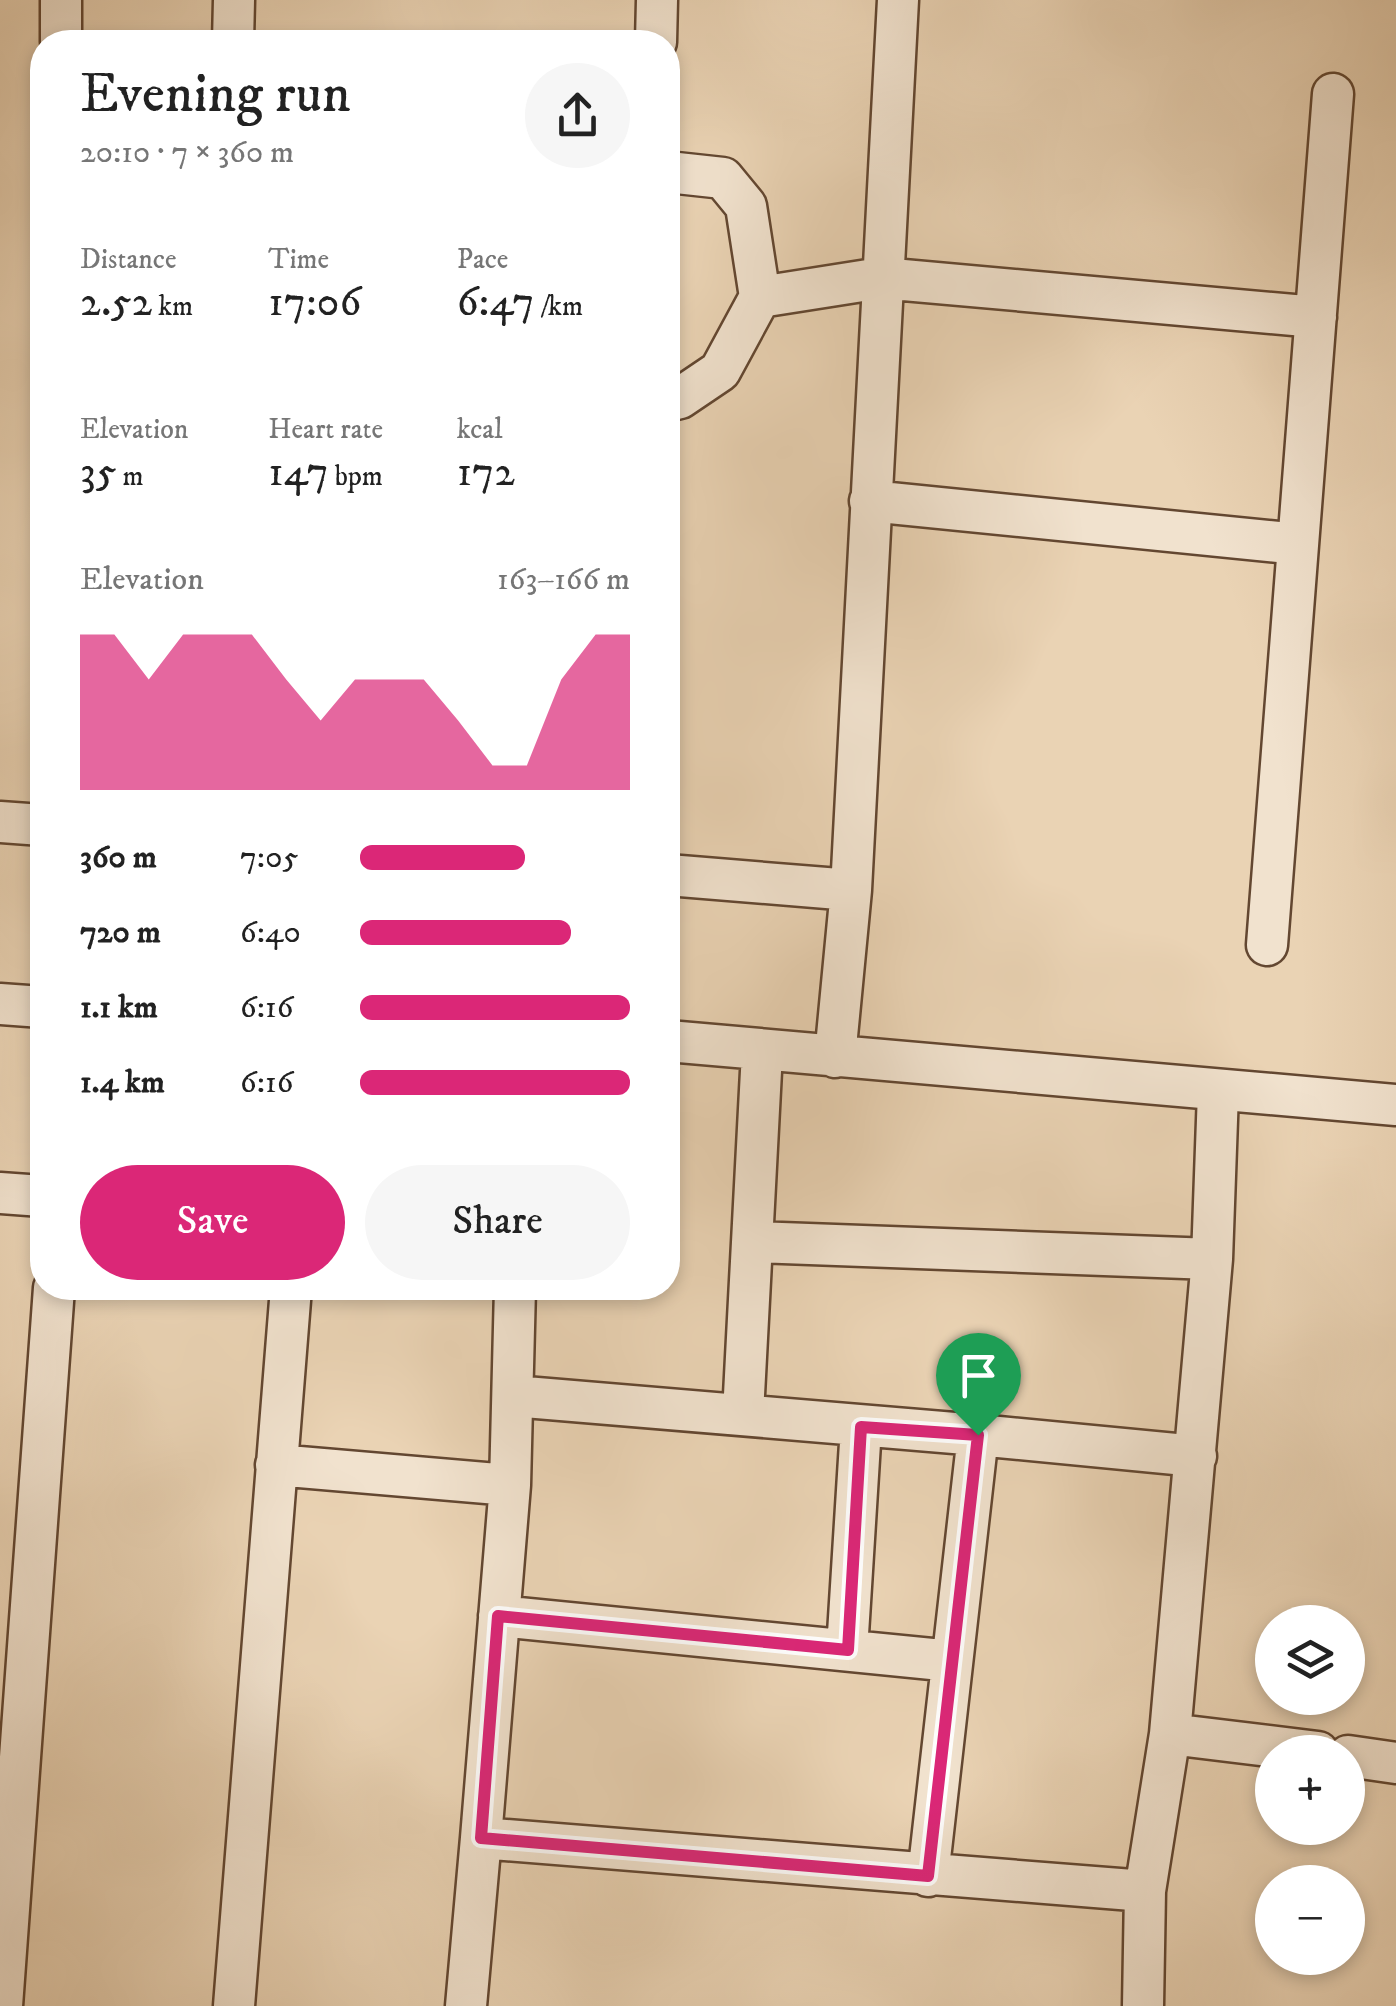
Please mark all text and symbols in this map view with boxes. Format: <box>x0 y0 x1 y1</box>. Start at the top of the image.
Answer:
text: Evening run <box>80 61 351 130</box>
button: share <box>525 63 630 168</box>
text: 20:10 · 7 × 360 m <box>80 133 294 173</box>
text: Distance <box>80 242 176 277</box>
text: Time <box>268 242 329 277</box>
text: Pace <box>457 242 508 277</box>
text: 2.52 <box>80 277 152 329</box>
text: 17:06 <box>268 277 361 329</box>
text: 6:47 <box>457 277 534 329</box>
text: km <box>152 289 193 324</box>
text: /km <box>534 289 583 324</box>
text: Elevation <box>80 412 188 447</box>
text: Heart rate <box>268 412 383 447</box>
text: kcal <box>457 412 503 447</box>
text: 35 <box>80 447 117 499</box>
text: 147 <box>268 447 329 499</box>
text: 172 <box>457 447 515 499</box>
text: m <box>117 459 144 494</box>
text: bpm <box>329 459 383 494</box>
text: Elevation <box>80 560 204 600</box>
text: 163–166 m <box>497 560 630 600</box>
text: 360 m <box>80 838 157 878</box>
text: 7:05 <box>240 838 298 878</box>
text: 720 m <box>80 913 161 953</box>
text: 6:40 <box>240 913 301 953</box>
text: 1.1 km <box>80 988 158 1028</box>
text: 6:16 <box>240 988 293 1028</box>
text: 1.4 km <box>80 1063 165 1103</box>
text: 6:16 <box>240 1063 293 1103</box>
button: Save <box>80 1165 345 1280</box>
button: Share <box>365 1165 630 1280</box>
pin <box>936 1333 1021 1436</box>
icon: arrive <box>951 1348 1006 1403</box>
map controls <box>1255 1605 1365 1975</box>
button: layers <box>1255 1605 1365 1715</box>
button: + <box>1255 1735 1365 1845</box>
button: − <box>1255 1865 1365 1975</box>

